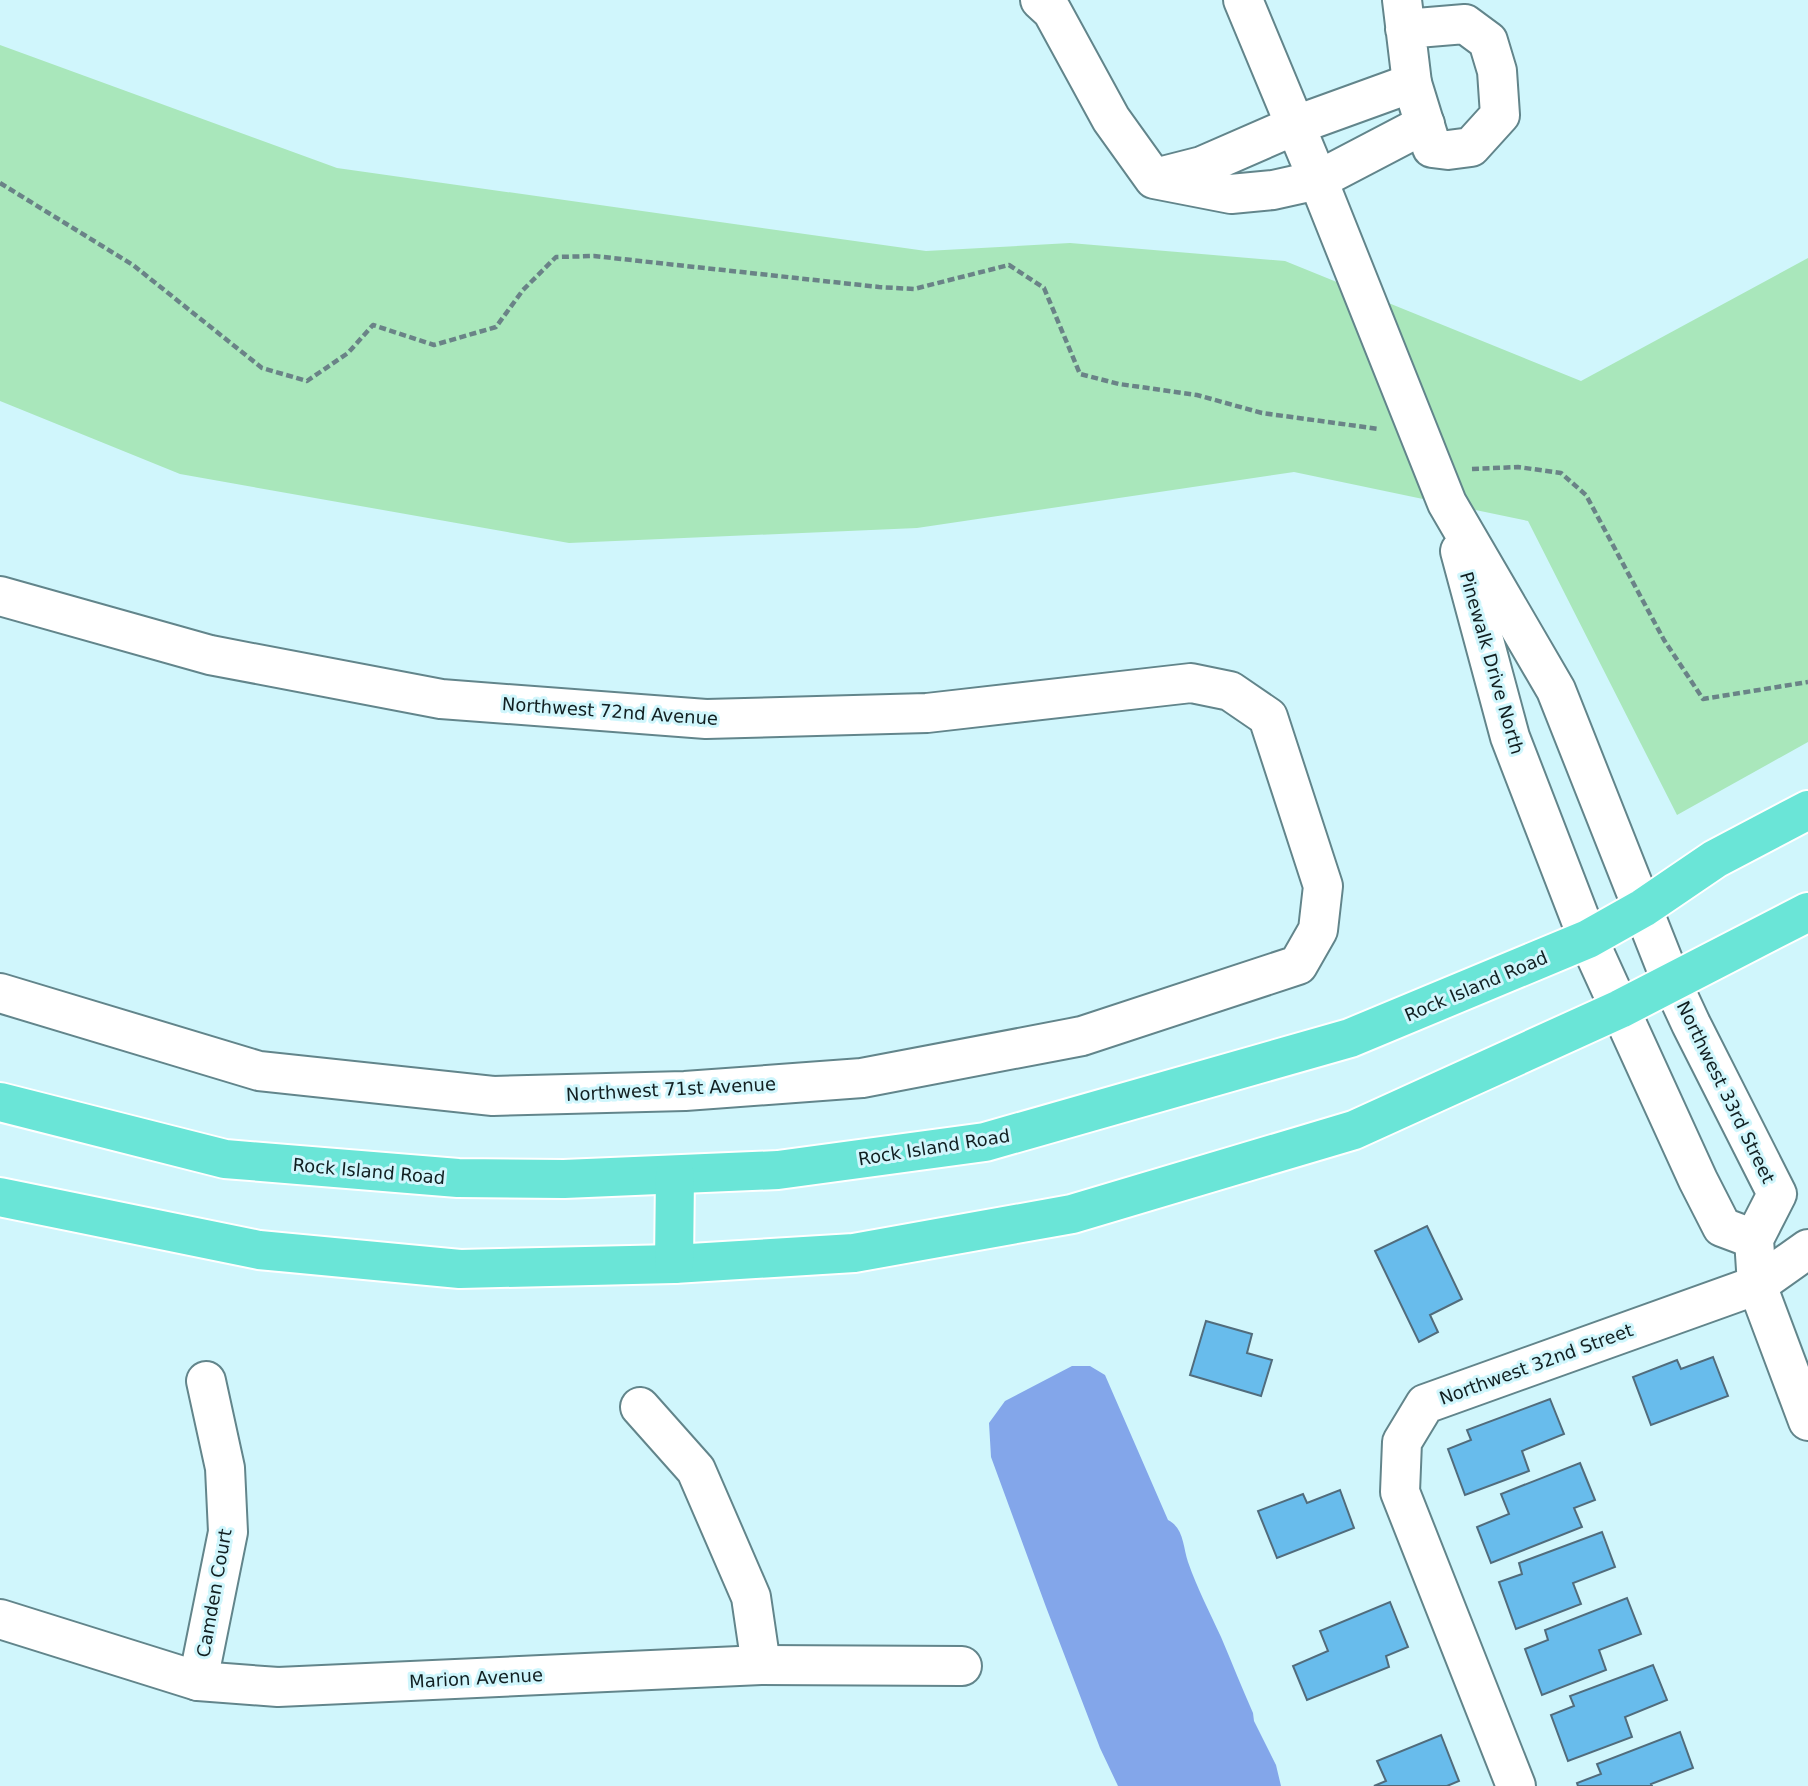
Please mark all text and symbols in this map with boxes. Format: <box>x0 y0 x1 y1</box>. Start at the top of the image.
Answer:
street label: Pinewalk Drive North <box>1456 569 1528 757</box>
street label: Northwest 72nd Avenue <box>501 693 719 729</box>
street label: Rock Island Road <box>1401 946 1551 1026</box>
street label: Northwest 33rd Street <box>1673 997 1779 1187</box>
street label: Northwest 71st Avenue <box>565 1073 777 1105</box>
street label: Rock Island Road <box>857 1125 1011 1169</box>
street label: Rock Island Road <box>292 1154 446 1188</box>
street label: Northwest 32nd Street <box>1436 1319 1636 1409</box>
street label: Camden Court <box>192 1527 236 1659</box>
street label: Marion Avenue <box>409 1664 543 1692</box>

